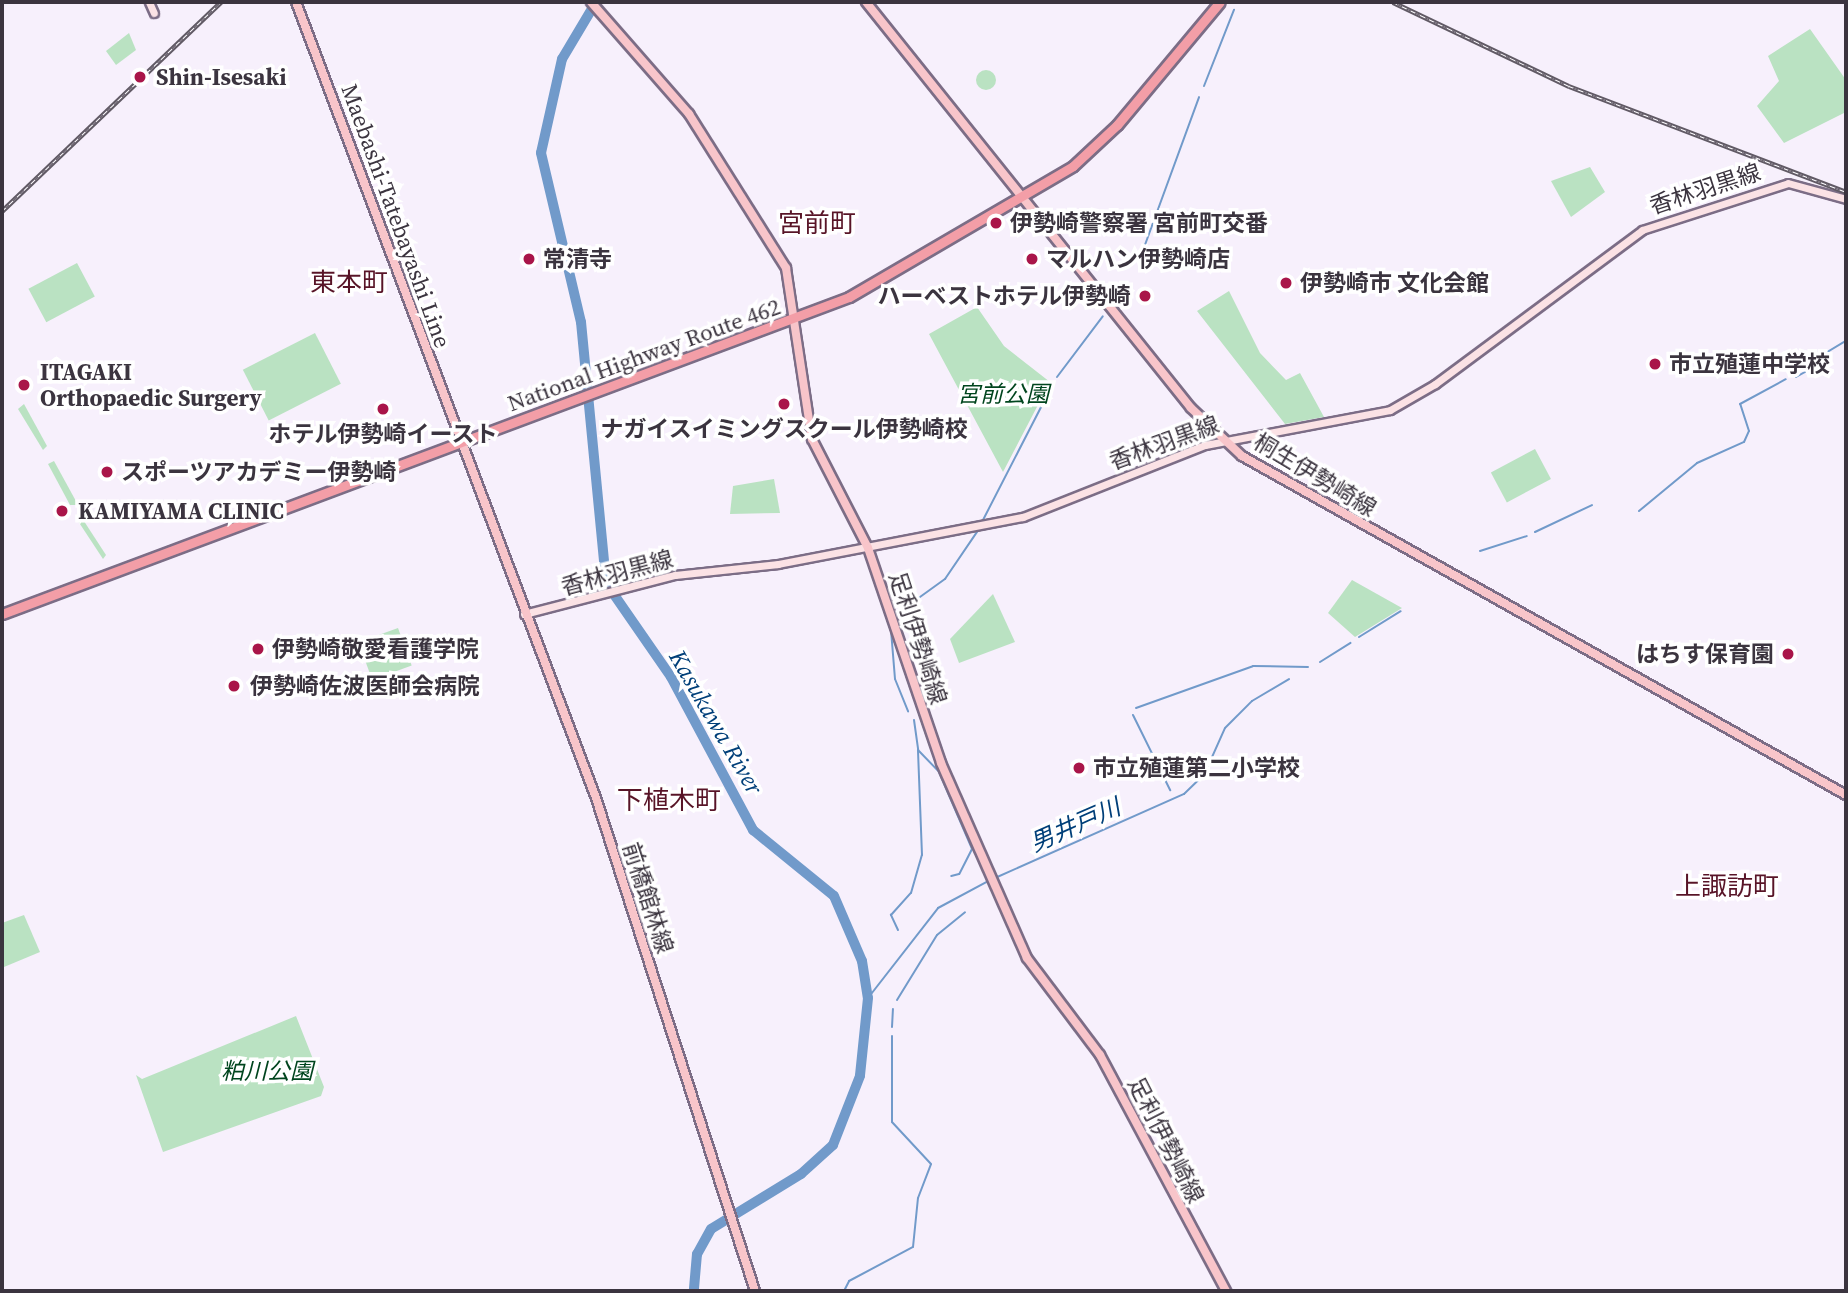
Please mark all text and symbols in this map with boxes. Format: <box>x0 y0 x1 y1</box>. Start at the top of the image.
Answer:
place label: Shin-Isesaki <box>156 63 286 91</box>
marker: Shin-Isesaki <box>130 67 150 87</box>
street label: Maebashi-Tatebayashi Line <box>335 80 457 352</box>
street label: 香林羽黒線 <box>1646 158 1764 220</box>
district label: 宮前町 <box>778 208 856 240</box>
place label: 伊勢崎警察署 宮前町交番 <box>1010 209 1268 237</box>
marker: 伊勢崎警察署 宮前町交番 <box>988 215 1004 231</box>
place label: 常清寺 <box>543 245 612 273</box>
place label: マルハン伊勢崎店 <box>1046 245 1230 273</box>
marker: 常清寺 <box>521 251 537 267</box>
marker: マルハン伊勢崎店 <box>1024 251 1040 267</box>
district label: 東本町 <box>310 267 388 299</box>
place label: 伊勢崎市 文化会館 <box>1300 269 1489 297</box>
marker: 伊勢崎市 文化会館 <box>1278 275 1294 291</box>
place label: ハーベストホテル伊勢崎 <box>878 282 1131 310</box>
marker: ハーベストホテル伊勢崎 <box>1137 288 1153 304</box>
street label: National Highway Route 462 <box>504 293 784 417</box>
place label: 市立殖蓮中学校 <box>1669 350 1830 378</box>
marker: 市立殖蓮中学校 <box>1647 356 1663 372</box>
place label: ITAGAKI Orthopaedic Surgery <box>40 358 262 412</box>
marker: ITAGAKI Orthopaedic Surgery <box>14 375 34 395</box>
park label: 宮前公園 <box>957 380 1049 408</box>
marker: ナガイスイミングスクール伊勢崎校 <box>776 396 792 412</box>
marker: ホテル伊勢崎イースト <box>375 401 391 417</box>
street label: 香林羽黒線 <box>1105 410 1223 476</box>
place label: ナガイスイミングスクール伊勢崎校 <box>600 415 968 443</box>
place label: ホテル伊勢崎イースト <box>268 420 498 448</box>
street label: 桐生伊勢崎線 <box>1249 428 1381 522</box>
place label: スポーツアカデミー伊勢崎 <box>121 458 397 486</box>
marker: スポーツアカデミー伊勢崎 <box>99 464 115 480</box>
place label: KAMIYAMA CLINIC <box>78 497 284 525</box>
marker: KAMIYAMA CLINIC <box>52 501 72 521</box>
street label: 香林羽黒線 <box>558 545 676 601</box>
street label: 足利伊勢崎線 <box>884 568 952 708</box>
place label: 伊勢崎敬愛看護学院 <box>272 635 479 663</box>
place label: はちす保育園 <box>1636 640 1774 668</box>
marker: 伊勢崎敬愛看護学院 <box>250 641 266 657</box>
water label: Kasukawa River <box>663 645 769 799</box>
marker: はちす保育園 <box>1780 646 1796 662</box>
place label: 伊勢崎佐波医師会病院 <box>250 672 480 700</box>
marker: 伊勢崎佐波医師会病院 <box>224 676 244 696</box>
place label: 市立殖蓮第二小学校 <box>1093 754 1300 782</box>
marker: 市立殖蓮第二小学校 <box>1071 760 1087 776</box>
district label: 下植木町 <box>617 785 721 817</box>
water label: 男井戸川 <box>1025 792 1125 858</box>
street label: 前橋館林線 <box>617 839 679 957</box>
district label: 上諏訪町 <box>1675 871 1779 903</box>
park label: 粕川公園 <box>221 1057 313 1085</box>
street label: 足利伊勢崎線 <box>1122 1072 1210 1208</box>

